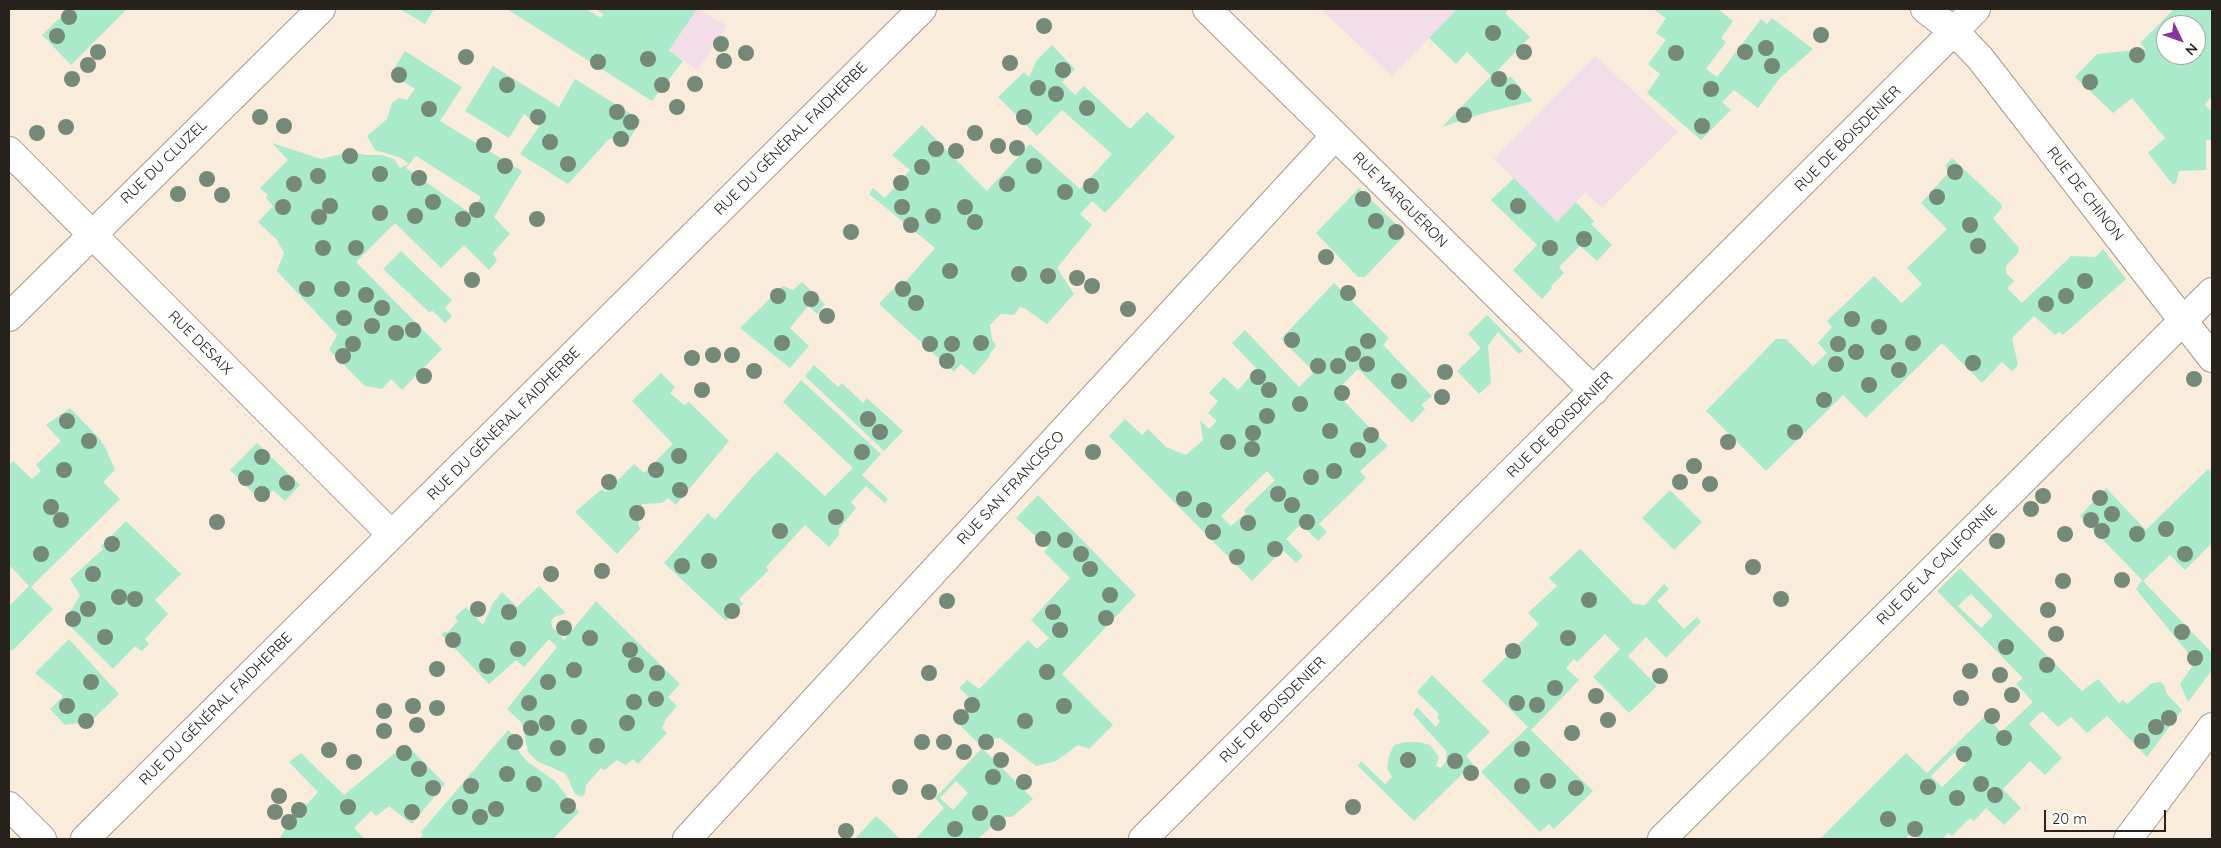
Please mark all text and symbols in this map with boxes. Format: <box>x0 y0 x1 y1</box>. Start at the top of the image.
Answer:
north arrow <box>2156 15 2206 65</box>
text: N <box>2181 40 2202 59</box>
street label: RUE DU GÉNÉRAL FAIDHERBE <box>711 59 871 219</box>
street label: RUE DE BOISDENIER <box>1791 82 1905 196</box>
street label: RUE DU CLUZEL <box>117 116 211 208</box>
street label: RUE DE CHINON <box>2043 143 2127 245</box>
street label: RUE MARGUÉRON <box>1349 149 1451 251</box>
street label: RUE DESAIX <box>164 307 236 379</box>
street label: RUE DU GÉNÉRAL FAIDHERBE <box>424 344 584 504</box>
street label: RUE DE BOISDENIER <box>1503 368 1617 482</box>
street label: RUE SAN FRANCISCO <box>954 427 1068 549</box>
street label: RUE DE LA CALIFORNIE <box>1873 501 2001 629</box>
street label: RUE DU GÉNÉRAL FAIDHERBE <box>136 629 296 789</box>
street label: RUE DE BOISDENIER <box>1216 653 1330 767</box>
scale bar <box>2046 800 2168 832</box>
text: 20 m <box>2052 809 2087 828</box>

